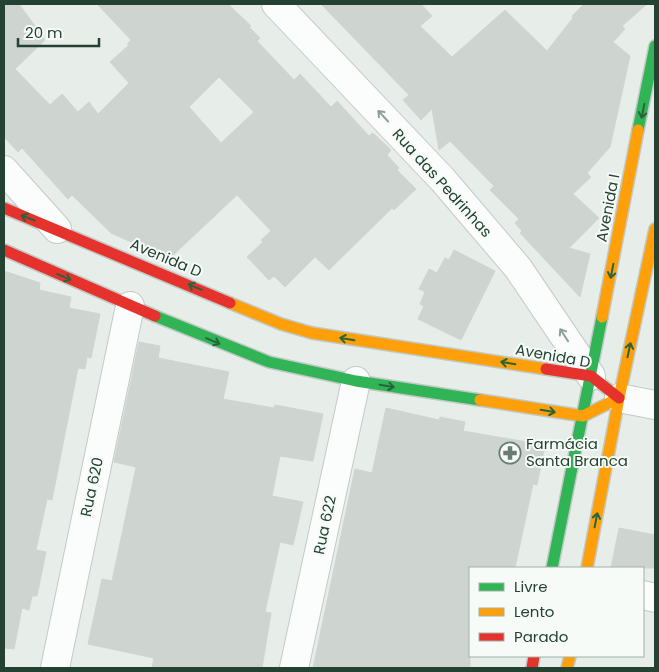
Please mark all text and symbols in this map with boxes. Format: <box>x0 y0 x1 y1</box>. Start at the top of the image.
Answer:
scale bar <box>18 15 99 47</box>
text: 20 m <box>25 22 63 43</box>
one-way arrow <box>637 103 647 119</box>
one-way arrow <box>377 111 389 123</box>
street label: Rua das Pedrinhas <box>388 124 497 242</box>
street label: Avenida I <box>591 172 624 244</box>
one-way arrow <box>21 212 36 222</box>
street label: Avenida D <box>127 233 205 282</box>
one-way arrow <box>606 262 616 278</box>
one-way arrow <box>56 273 71 282</box>
one-way arrow <box>187 281 202 290</box>
one-way arrow <box>559 328 570 342</box>
one-way arrow <box>340 334 356 344</box>
one-way arrow <box>205 337 220 347</box>
street label: Avenida D <box>514 339 592 372</box>
one-way arrow <box>625 342 635 358</box>
one-way arrow <box>500 358 516 368</box>
one-way arrow <box>379 381 395 391</box>
one-way arrow <box>539 406 555 416</box>
place label: Farmácia Santa Branca <box>526 433 628 471</box>
pharmacy icon: Farmácia Santa Branca <box>498 441 522 465</box>
street label: Rua 620 <box>75 455 108 519</box>
street label: Rua 622 <box>308 494 341 556</box>
one-way arrow <box>592 513 602 529</box>
legend <box>469 567 644 657</box>
text: Livre <box>514 576 547 597</box>
text: Lento <box>514 601 554 622</box>
text: Parado <box>514 626 568 647</box>

